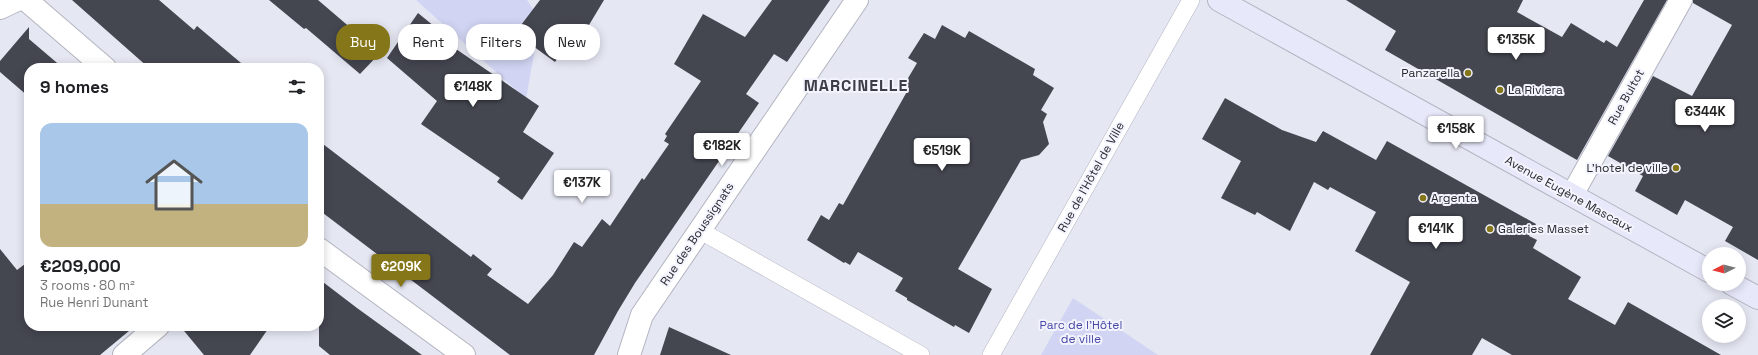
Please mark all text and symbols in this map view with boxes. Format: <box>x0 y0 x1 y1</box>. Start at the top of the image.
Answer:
chip: Buy <box>336 24 390 60</box>
chip: Rent <box>398 24 458 60</box>
chip: Filters <box>466 24 536 60</box>
chip: New <box>544 24 600 60</box>
pin: €135K <box>1488 27 1544 61</box>
text: €135K <box>1497 31 1535 48</box>
place label: Panzarella <box>1401 65 1460 81</box>
street label: Rue Bultot <box>1604 66 1648 128</box>
marker: Panzarella <box>1463 68 1473 78</box>
pin: €148K <box>445 74 501 108</box>
district label: MARCINELLE <box>804 75 908 96</box>
text: 9 homes <box>40 76 109 98</box>
icon: filters <box>286 76 308 98</box>
text: €148K <box>454 78 492 95</box>
place label: La Riviera <box>1508 82 1563 98</box>
marker: La Riviera <box>1495 85 1505 95</box>
pin: €344K <box>1677 99 1733 133</box>
text: €344K <box>1684 103 1726 120</box>
pin: €158K <box>1428 116 1484 150</box>
street label: Rue de l'Hôtel de Ville <box>1054 119 1128 235</box>
text: €158K <box>1437 120 1475 137</box>
pin: €182K <box>694 133 750 167</box>
text: €182K <box>703 137 741 154</box>
pin: €519K <box>914 138 970 172</box>
text: €519K <box>923 142 961 159</box>
icon: home <box>138 149 210 221</box>
street label: Avenue Eugène Mascaux <box>1502 152 1636 236</box>
place label: L'hotel de ville <box>1586 160 1668 176</box>
marker: L'hotel de ville <box>1671 163 1681 173</box>
pin: €137K <box>554 170 610 204</box>
text: €137K <box>563 174 601 191</box>
street label: Rue des Boussignats <box>657 179 737 289</box>
place label: Argenta <box>1431 190 1477 206</box>
marker: Argenta <box>1418 193 1428 203</box>
pin: €141K <box>1408 216 1464 250</box>
text: €141K <box>1418 220 1454 237</box>
place label: Galeries Masset <box>1498 221 1589 237</box>
marker: Galeries Masset <box>1485 224 1495 234</box>
north arrow <box>1702 247 1746 291</box>
map controls <box>1702 247 1746 343</box>
pin: €209K <box>373 254 429 288</box>
text: €209,000 <box>40 255 121 277</box>
text: €209K <box>380 258 422 275</box>
text: 3 rooms · 80 m² <box>40 277 135 294</box>
text: Rue Henri Dunant <box>40 294 149 311</box>
button: layers <box>1702 299 1746 343</box>
park label: Parc de l'Hôtel de ville <box>1040 317 1122 347</box>

